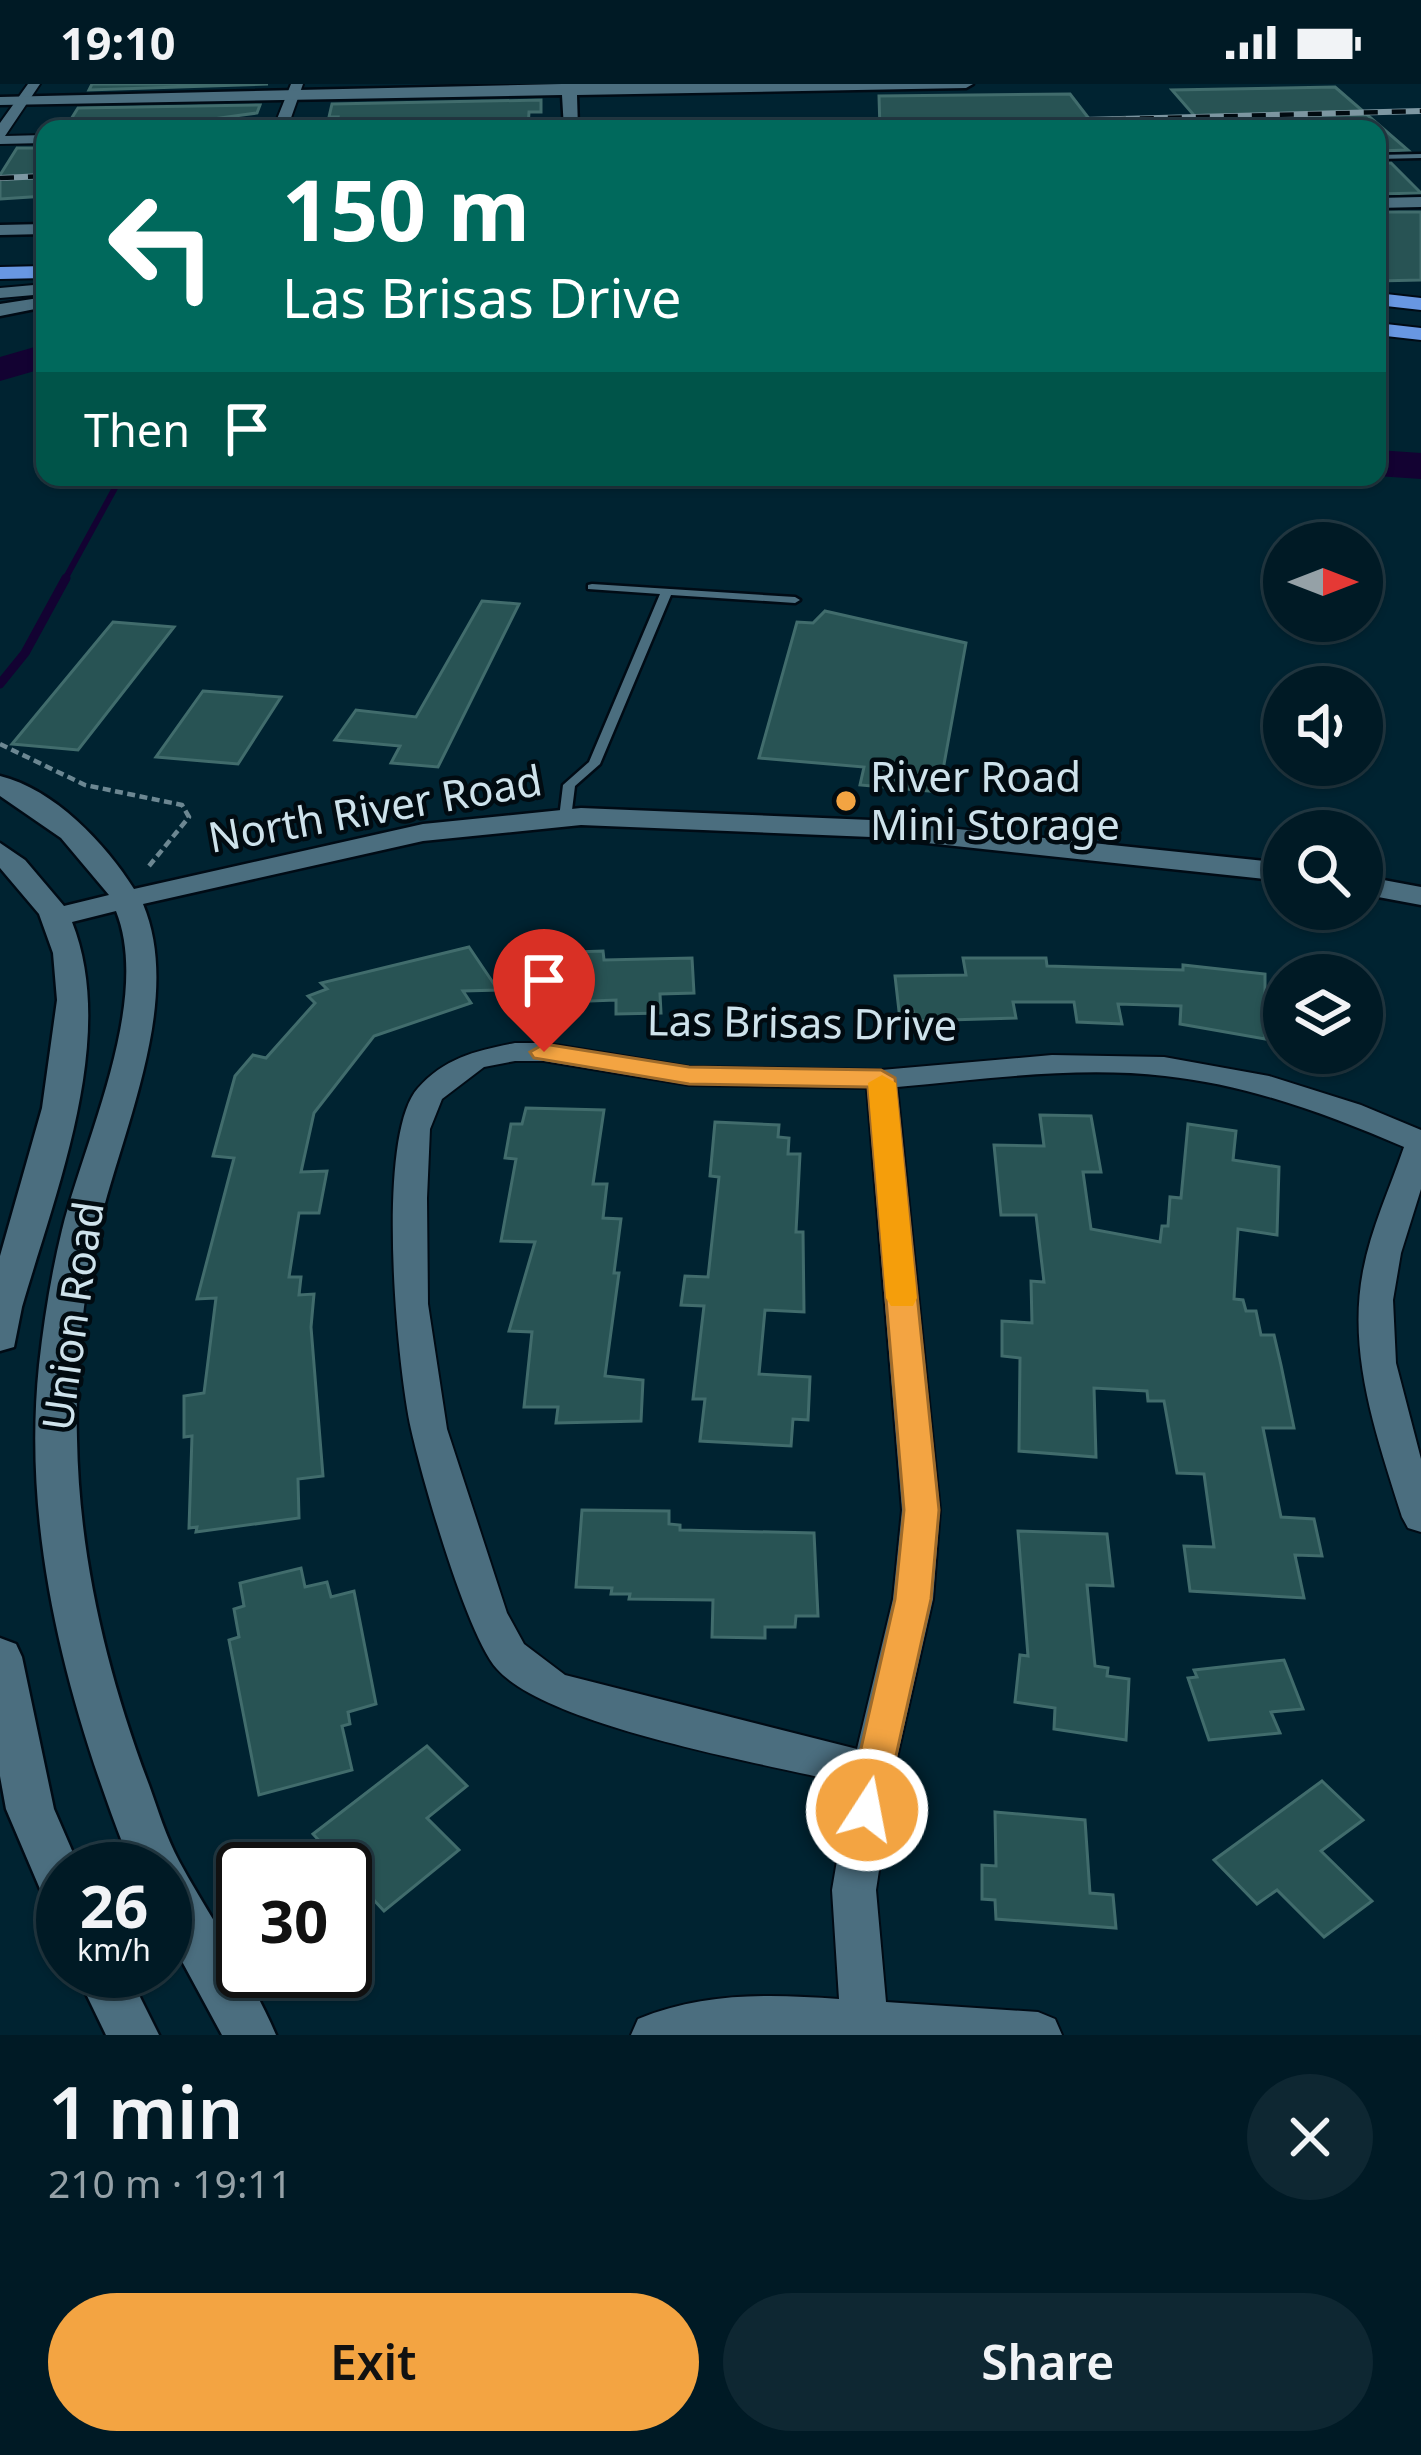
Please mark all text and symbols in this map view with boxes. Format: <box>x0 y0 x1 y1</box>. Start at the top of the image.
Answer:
text: 19:10 <box>60 12 176 73</box>
text: 150 m <box>282 151 530 266</box>
icon: left <box>84 168 240 324</box>
text: Las Brisas Drive <box>282 260 681 334</box>
icon: arrive <box>214 396 280 462</box>
text: Then <box>84 399 190 460</box>
north arrow <box>1263 522 1383 642</box>
map controls <box>1263 522 1383 1074</box>
button: sound <box>1263 666 1383 786</box>
place label: River Road Mini Storage <box>870 747 1120 852</box>
street label: North River Road <box>203 750 546 865</box>
marker: River Road Mini Storage <box>833 788 859 814</box>
button: search <box>1263 810 1383 930</box>
pin <box>493 929 595 1052</box>
icon: arrive <box>511 947 577 1013</box>
button: layers <box>1263 954 1383 1074</box>
street label: Las Brisas Drive <box>646 990 958 1053</box>
street label: Union Road <box>27 1198 116 1434</box>
position arrow <box>804 1747 930 1873</box>
speed limit sign: 30 <box>216 1842 372 1998</box>
text: 26 <box>80 1864 148 1946</box>
text: km/h <box>77 1929 151 1970</box>
text: 1 min <box>48 2062 243 2160</box>
button: close <box>1247 2074 1373 2200</box>
text: 210 m · 19:11 <box>48 2156 292 2209</box>
button: Exit <box>48 2293 699 2431</box>
button: Share <box>723 2293 1373 2431</box>

